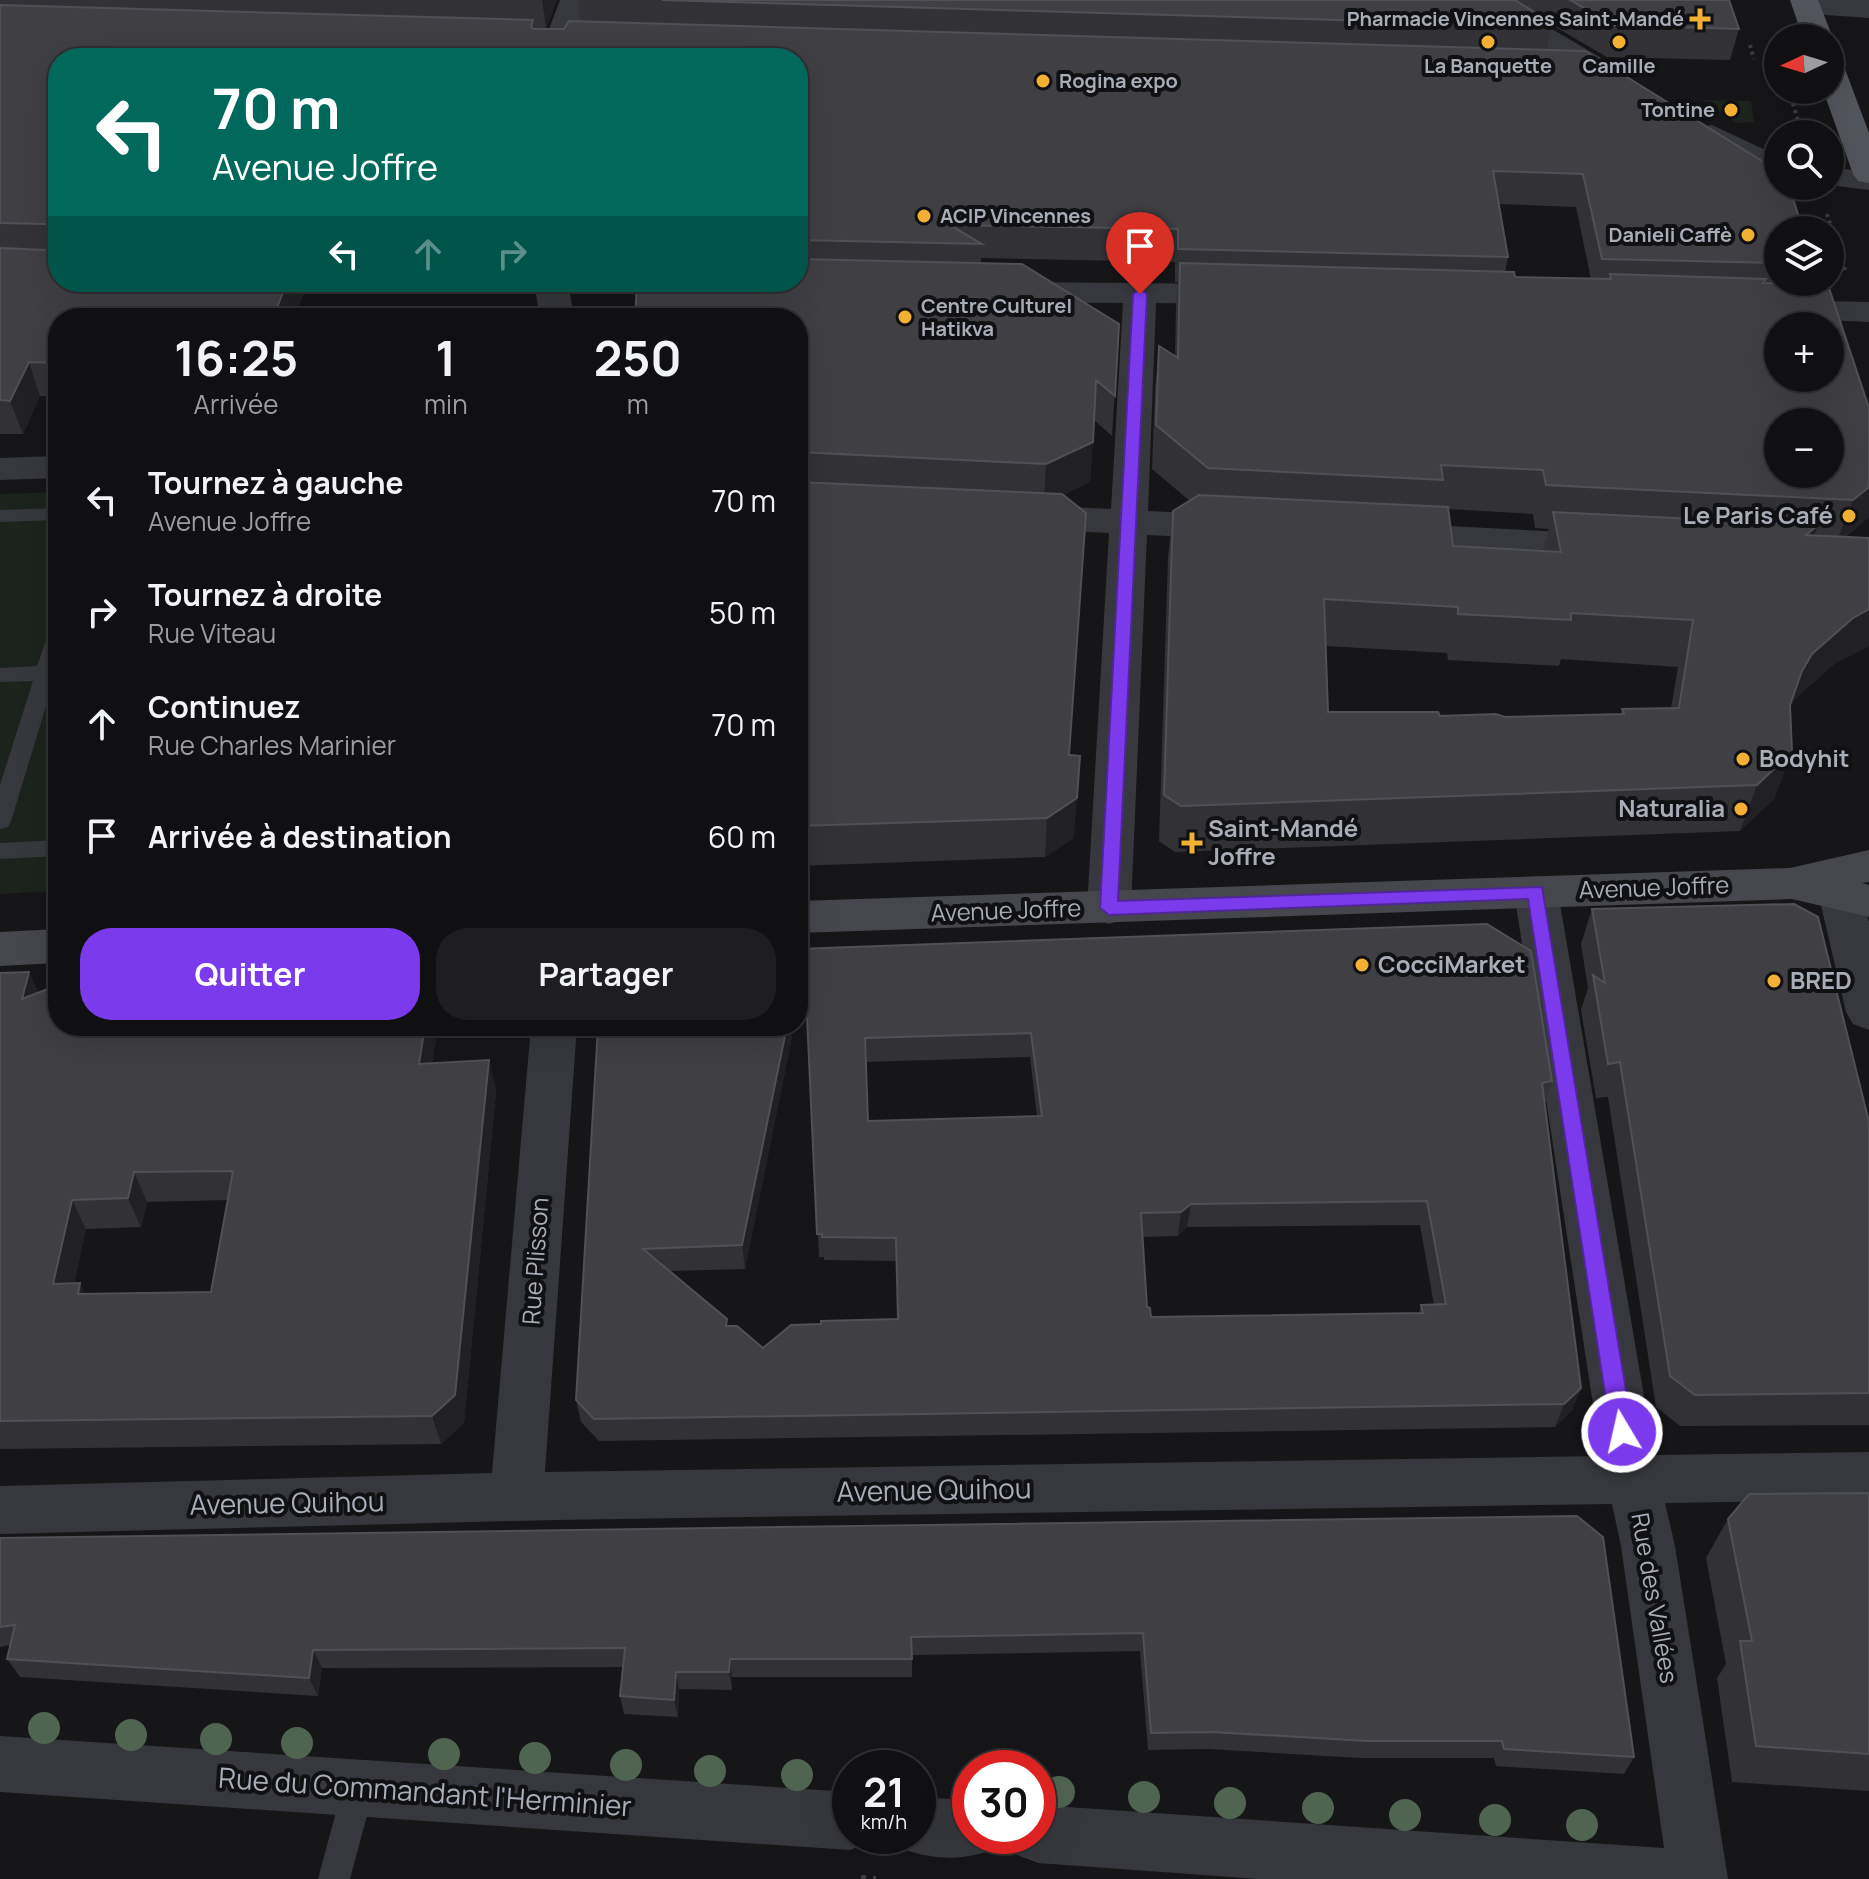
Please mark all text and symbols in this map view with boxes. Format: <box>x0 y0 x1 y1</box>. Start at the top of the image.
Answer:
place label: Pharmacie Vincennes Saint-Mandé <box>1347 5 1684 32</box>
marker: Pharmacie Vincennes Saint-Mandé <box>1691 10 1709 28</box>
north arrow <box>1764 24 1844 104</box>
map controls <box>1764 24 1844 488</box>
marker: La Banquette <box>1479 33 1497 51</box>
marker: Camille <box>1610 33 1628 51</box>
place label: La Banquette <box>1424 52 1552 79</box>
place label: Camille <box>1582 52 1656 79</box>
place label: Rogina expo <box>1059 67 1178 94</box>
text: 70 m <box>212 69 340 146</box>
marker: Rogina expo <box>1034 72 1052 90</box>
icon: left <box>80 80 184 184</box>
place label: Tontine <box>1641 96 1715 123</box>
marker: Tontine <box>1722 101 1740 119</box>
button: search <box>1764 120 1844 200</box>
text: Avenue Joffre <box>212 142 438 191</box>
place label: ACIP Vincennes <box>940 202 1091 229</box>
marker: ACIP Vincennes <box>915 207 933 225</box>
pin <box>1106 212 1174 294</box>
button: layers <box>1764 216 1844 296</box>
place label: Danieli Caffè <box>1608 221 1732 248</box>
icon: arrive <box>1118 224 1162 268</box>
marker: Danieli Caffè <box>1739 226 1757 244</box>
icon: left <box>322 232 366 276</box>
icon: ahead <box>406 232 450 276</box>
icon: right <box>490 232 534 276</box>
place label: Centre Culturel Hatikva <box>921 292 1072 342</box>
marker: Centre Culturel Hatikva <box>896 308 914 326</box>
button: + <box>1764 312 1844 392</box>
text: 16:25 <box>174 325 298 390</box>
text: 1 <box>435 325 456 390</box>
text: 250 <box>594 325 682 390</box>
text: Arrivée <box>194 386 278 422</box>
text: min <box>424 386 468 422</box>
text: m <box>627 386 649 422</box>
button: − <box>1764 408 1844 488</box>
text: Tournez à gauche <box>148 462 404 503</box>
icon: left <box>80 478 124 522</box>
text: 70 m <box>711 480 776 521</box>
place label: Le Paris Café <box>1683 498 1833 531</box>
text: Avenue Joffre <box>148 503 311 539</box>
marker: Le Paris Café <box>1840 507 1858 525</box>
text: Tournez à droite <box>148 574 382 615</box>
icon: right <box>80 590 124 634</box>
text: 50 m <box>709 592 776 633</box>
text: Rue Viteau <box>148 615 276 651</box>
text: Continuez <box>148 686 300 727</box>
icon: ahead <box>80 702 124 746</box>
text: 70 m <box>711 704 776 745</box>
text: Rue Charles Marinier <box>148 727 396 763</box>
place label: Bodyhit <box>1759 741 1849 774</box>
marker: Bodyhit <box>1734 750 1752 768</box>
place label: Naturalia <box>1618 791 1725 824</box>
marker: Naturalia <box>1732 800 1750 818</box>
place label: Saint-Mandé Joffre <box>1208 811 1358 872</box>
icon: arrive <box>80 814 124 858</box>
text: Arrivée à destination <box>148 816 451 857</box>
text: 60 m <box>708 816 776 857</box>
marker: Saint-Mandé Joffre <box>1183 834 1201 852</box>
street label: Avenue Joffre <box>1578 867 1730 906</box>
street label: Avenue Joffre <box>930 890 1082 929</box>
button: Quitter <box>80 928 420 1020</box>
button: Partager <box>436 928 776 1020</box>
place label: CocciMarket <box>1378 947 1526 980</box>
marker: CocciMarket <box>1353 956 1371 974</box>
place label: BRED <box>1790 963 1852 996</box>
marker: BRED <box>1765 972 1783 990</box>
street label: Rue Plisson <box>514 1196 555 1326</box>
position arrow <box>1580 1390 1664 1474</box>
street label: Avenue Quihou <box>836 1468 1032 1510</box>
street label: Avenue Quihou <box>189 1481 385 1523</box>
street label: Rue des Vallées <box>1624 1510 1687 1686</box>
speed limit sign: 30 <box>952 1750 1056 1854</box>
street label: Rue du Commandant l'Herminier <box>217 1758 633 1824</box>
text: 21 <box>863 1764 905 1819</box>
text: km/h <box>861 1808 907 1835</box>

